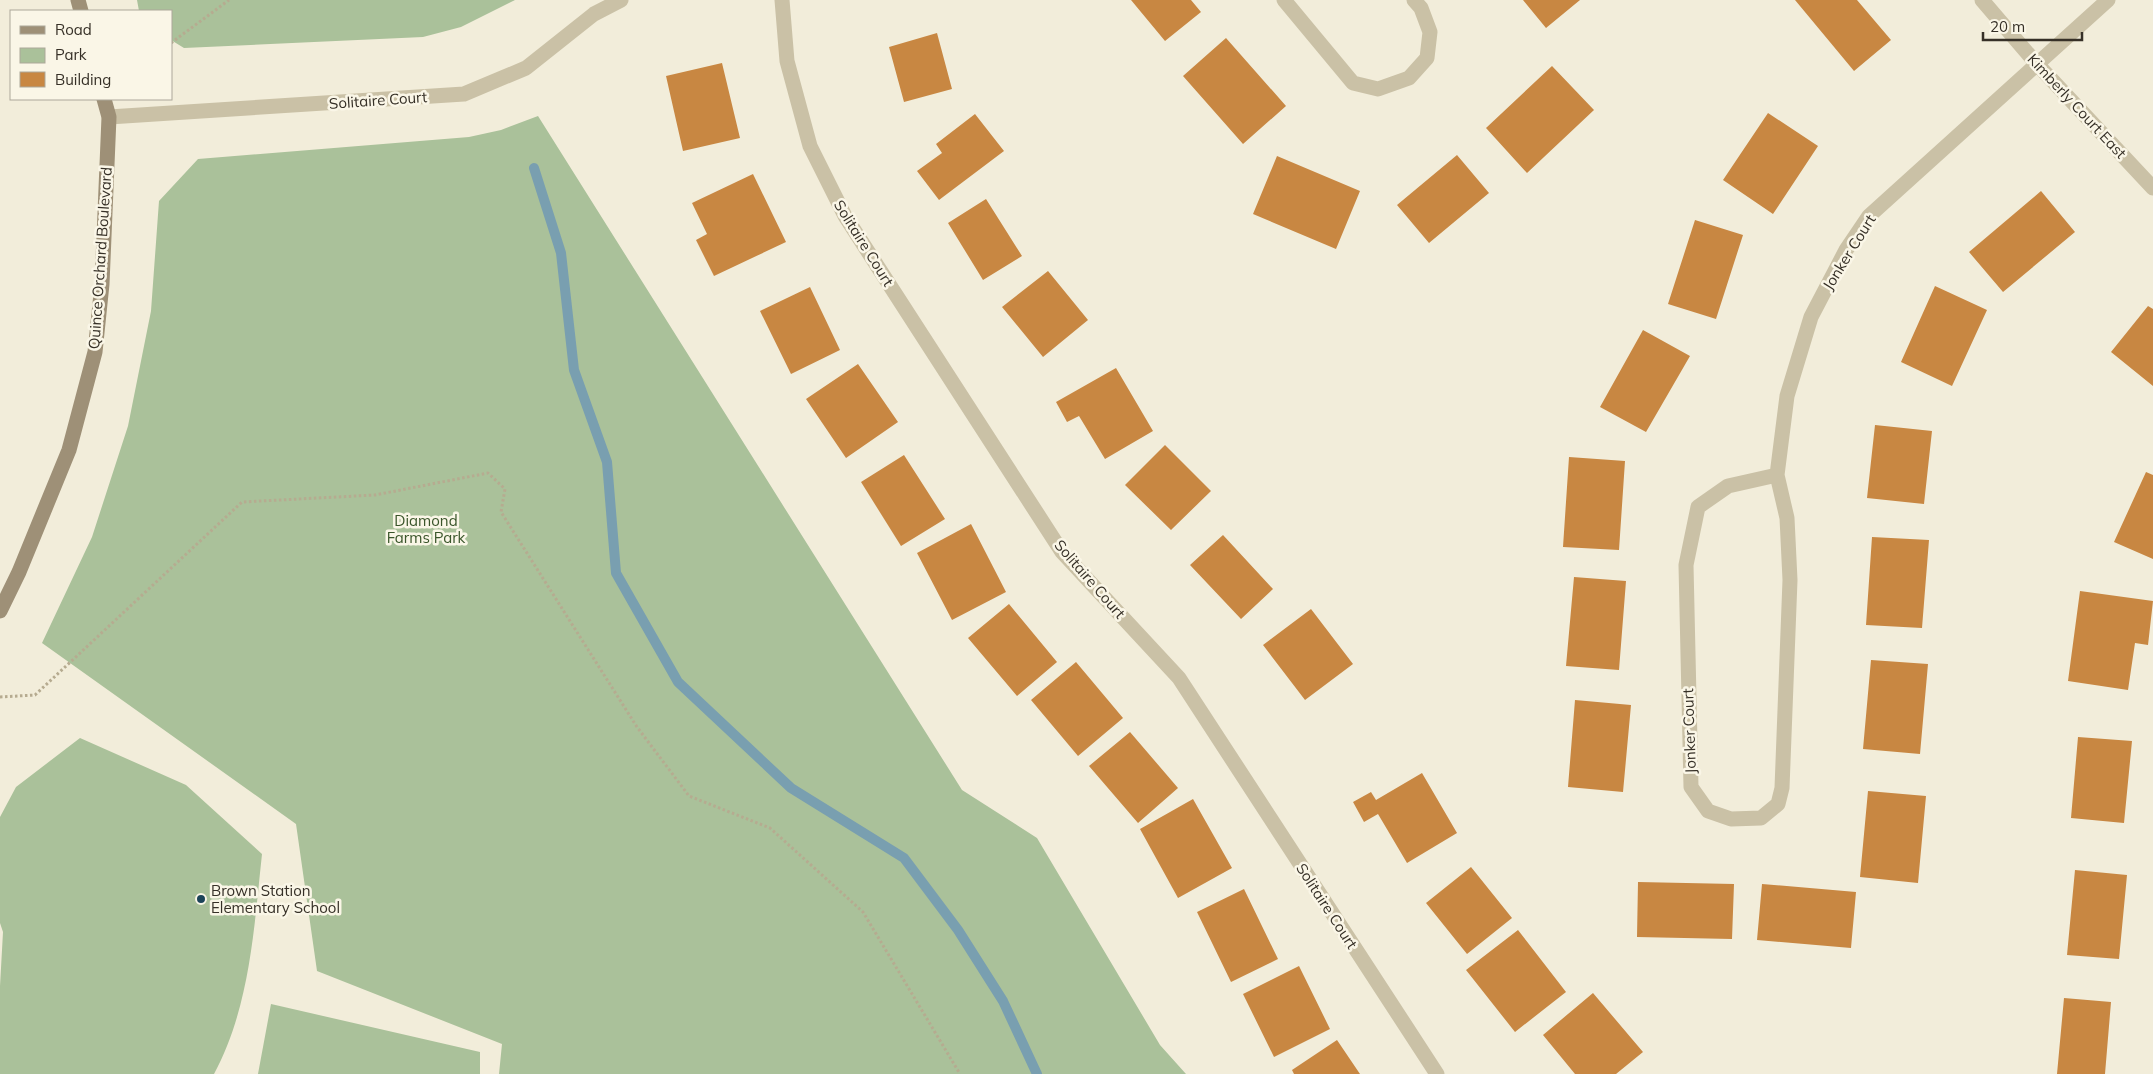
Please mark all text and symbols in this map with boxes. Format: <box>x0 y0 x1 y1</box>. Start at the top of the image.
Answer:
legend <box>10 10 172 100</box>
scale bar <box>1983 10 2082 42</box>
text: 20 m <box>1990 17 2025 36</box>
text: Road <box>55 20 92 39</box>
text: Park <box>55 45 87 64</box>
street label: Kimberly Court East <box>2023 50 2131 162</box>
text: Building <box>55 70 111 89</box>
street label: Solitaire Court <box>328 87 428 113</box>
street label: Quince Orchard Boulevard <box>84 166 116 350</box>
street label: Solitaire Court <box>830 196 898 290</box>
street label: Jonker Court <box>1818 211 1880 293</box>
park label: Diamond Farms Park <box>387 511 466 547</box>
street label: Solitaire Court <box>1051 536 1129 622</box>
street label: Jonker Court <box>1678 688 1700 774</box>
street label: Solitaire Court <box>1292 860 1362 952</box>
place label: Brown Station Elementary School <box>211 881 340 917</box>
marker: Brown Station Elementary School <box>195 893 207 905</box>

